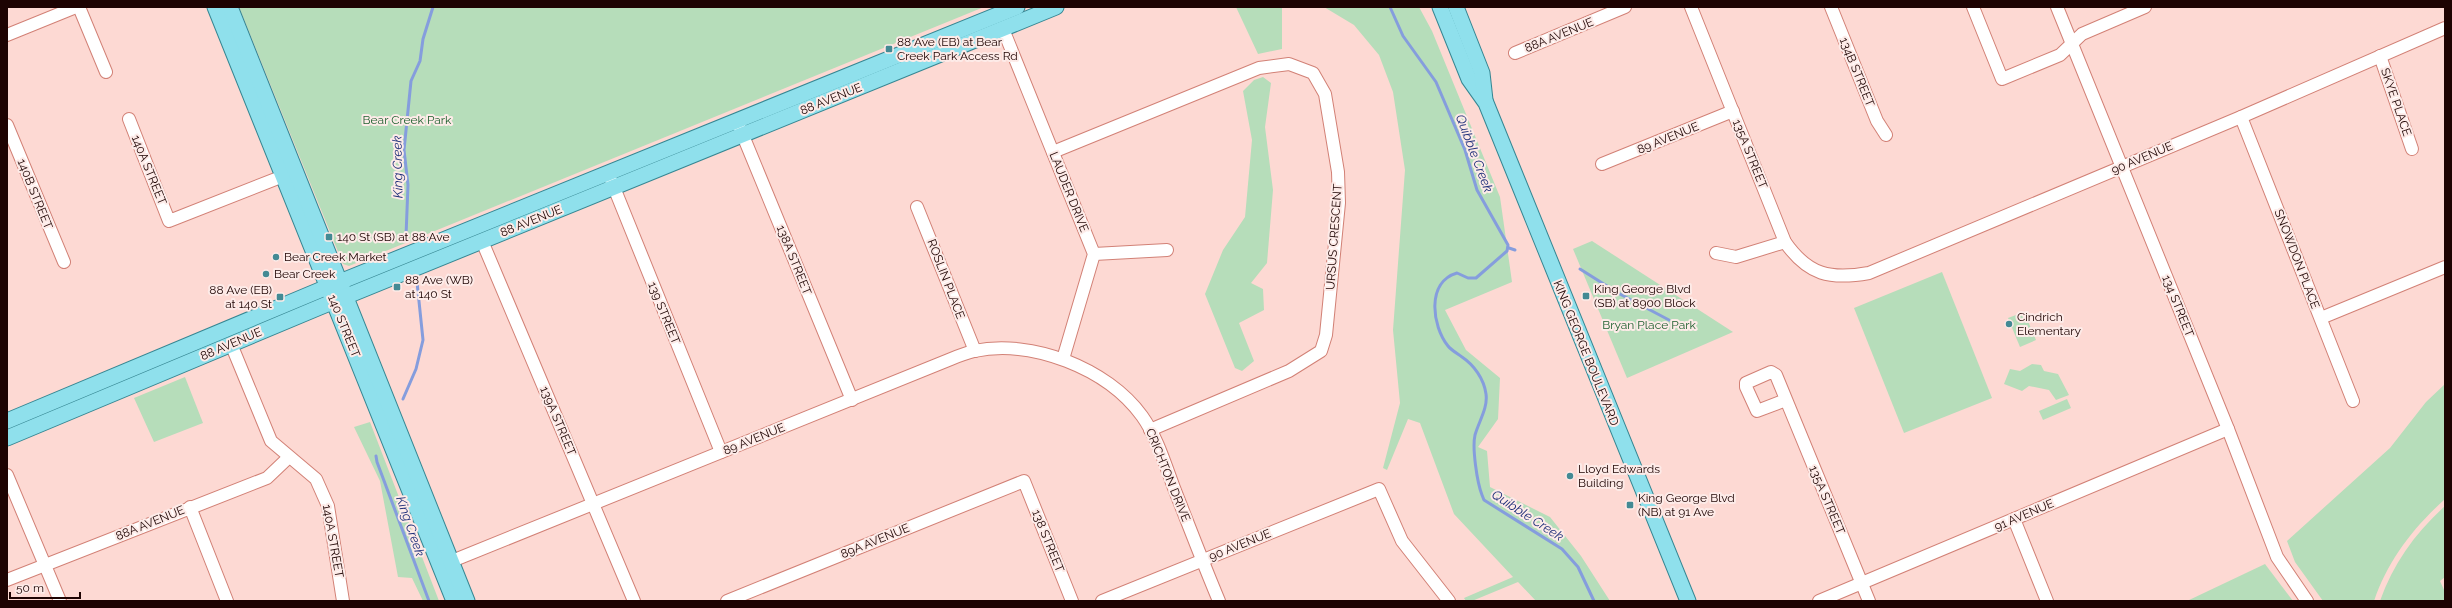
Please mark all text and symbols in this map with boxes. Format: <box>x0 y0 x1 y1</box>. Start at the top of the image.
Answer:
street label: 88A AVENUE <box>1523 15 1595 55</box>
place label: 88 Ave (EB) at Bear Creek Park Access Rd <box>897 35 1018 63</box>
street label: 134B STREET <box>1837 35 1878 109</box>
marker: 88 Ave (EB) at Bear Creek Park Access Rd <box>884 44 894 54</box>
street label: SKYE PLACE <box>2378 66 2414 138</box>
street label: 88 AVENUE <box>798 80 864 118</box>
water label: Quibble Creek <box>1453 112 1496 194</box>
park label: Bear Creek Park <box>363 113 452 127</box>
street label: 135A STREET <box>1730 117 1770 191</box>
street label: 89 AVENUE <box>1635 119 1701 157</box>
street label: 140A STREET <box>129 133 170 208</box>
water label: King Creek <box>389 136 406 198</box>
street label: 90 AVENUE <box>2109 139 2175 177</box>
street label: LAUDER DRIVE <box>1047 150 1091 234</box>
street label: 140B STREET <box>15 157 56 232</box>
street label: URSUS CRESCENT <box>1323 183 1345 291</box>
street label: 88 AVENUE <box>498 202 564 240</box>
street label: SNOWDON PLACE <box>2272 207 2322 311</box>
street label: 138A STREET <box>774 223 815 297</box>
place label: 140 St (SB) at 88 Ave <box>337 230 450 244</box>
marker: 140 St (SB) at 88 Ave <box>324 232 334 242</box>
street label: ROSLIN PLACE <box>924 237 968 321</box>
place label: Bear Creek Market <box>284 250 387 264</box>
marker: Bear Creek Market <box>271 252 281 262</box>
place label: Bear Creek <box>274 267 336 281</box>
marker: Bear Creek <box>261 269 271 279</box>
place label: 88 Ave (WB) at 140 St <box>405 273 473 301</box>
street label: 134 STREET <box>2159 273 2197 340</box>
street label: KING GEORGE BOULEVARD <box>1550 278 1622 428</box>
street label: 139 STREET <box>645 280 683 347</box>
marker: 88 Ave (WB) at 140 St <box>392 282 402 292</box>
place label: King George Blvd (SB) at 8900 Block <box>1594 282 1696 310</box>
place label: 88 Ave (EB) at 140 St <box>209 283 272 311</box>
marker: King George Blvd (SB) at 8900 Block <box>1581 291 1591 301</box>
marker: 88 Ave (EB) at 140 St <box>275 292 285 302</box>
street label: 140 STREET <box>325 293 363 360</box>
place label: Cindrich Elementary <box>2017 310 2081 338</box>
park label: Bryan Place Park <box>1602 318 1696 332</box>
marker: Cindrich Elementary <box>2004 319 2014 329</box>
street label: 88 AVENUE <box>198 325 264 363</box>
street label: 139A STREET <box>537 384 579 458</box>
street label: 89 AVENUE <box>721 420 787 458</box>
street label: CRICHTON DRIVE <box>1143 426 1193 524</box>
place label: Lloyd Edwards Building <box>1578 462 1660 490</box>
street label: 135A STREET <box>1806 464 1848 537</box>
marker: Lloyd Edwards Building <box>1565 471 1575 481</box>
water label: Quibble Creek <box>1489 487 1566 544</box>
place label: King George Blvd (NB) at 91 Ave <box>1638 491 1735 519</box>
water label: King Creek <box>393 494 428 558</box>
street label: 91 AVENUE <box>1992 496 2056 534</box>
marker: King George Blvd (NB) at 91 Ave <box>1625 500 1635 510</box>
street label: 88A AVENUE <box>114 503 186 543</box>
street label: 140A STREET <box>320 503 346 579</box>
street label: 138 STREET <box>1029 508 1067 575</box>
street label: 89A AVENUE <box>838 521 912 561</box>
street label: 90 AVENUE <box>1207 526 1273 564</box>
scale bar <box>10 574 80 600</box>
text: 50 m <box>16 581 44 595</box>

